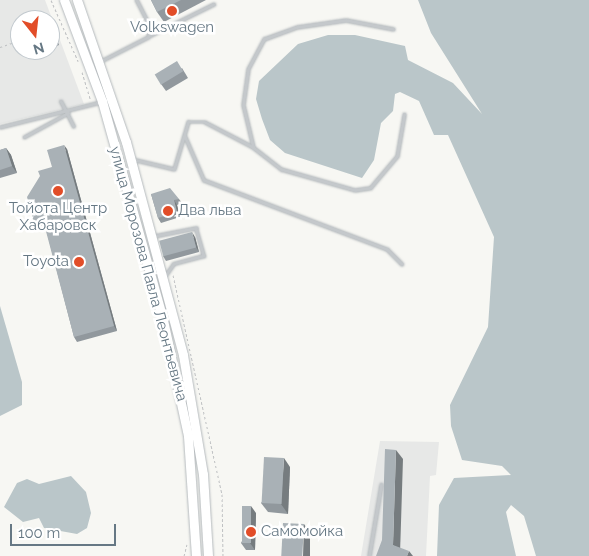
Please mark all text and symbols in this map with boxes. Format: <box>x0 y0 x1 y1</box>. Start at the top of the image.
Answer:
marker: Volkswagen <box>166 5 178 17</box>
north arrow <box>10 10 60 60</box>
place label: Volkswagen <box>130 19 214 37</box>
text: N <box>32 39 46 58</box>
street label: улица Морозова Павла Леонтьевича <box>105 145 191 403</box>
marker: Тойота Центр Хабаровск <box>52 185 64 197</box>
place label: Тойота Центр Хабаровск <box>9 199 107 234</box>
place label: Два льва <box>178 202 241 220</box>
marker: Два льва <box>162 205 174 217</box>
place label: Toyota <box>23 253 69 271</box>
marker: Toyota <box>73 256 85 268</box>
scale bar <box>12 514 119 546</box>
place label: Самомойка <box>261 523 343 541</box>
text: 100 m <box>18 524 60 542</box>
marker: Самомойка <box>245 526 257 538</box>

